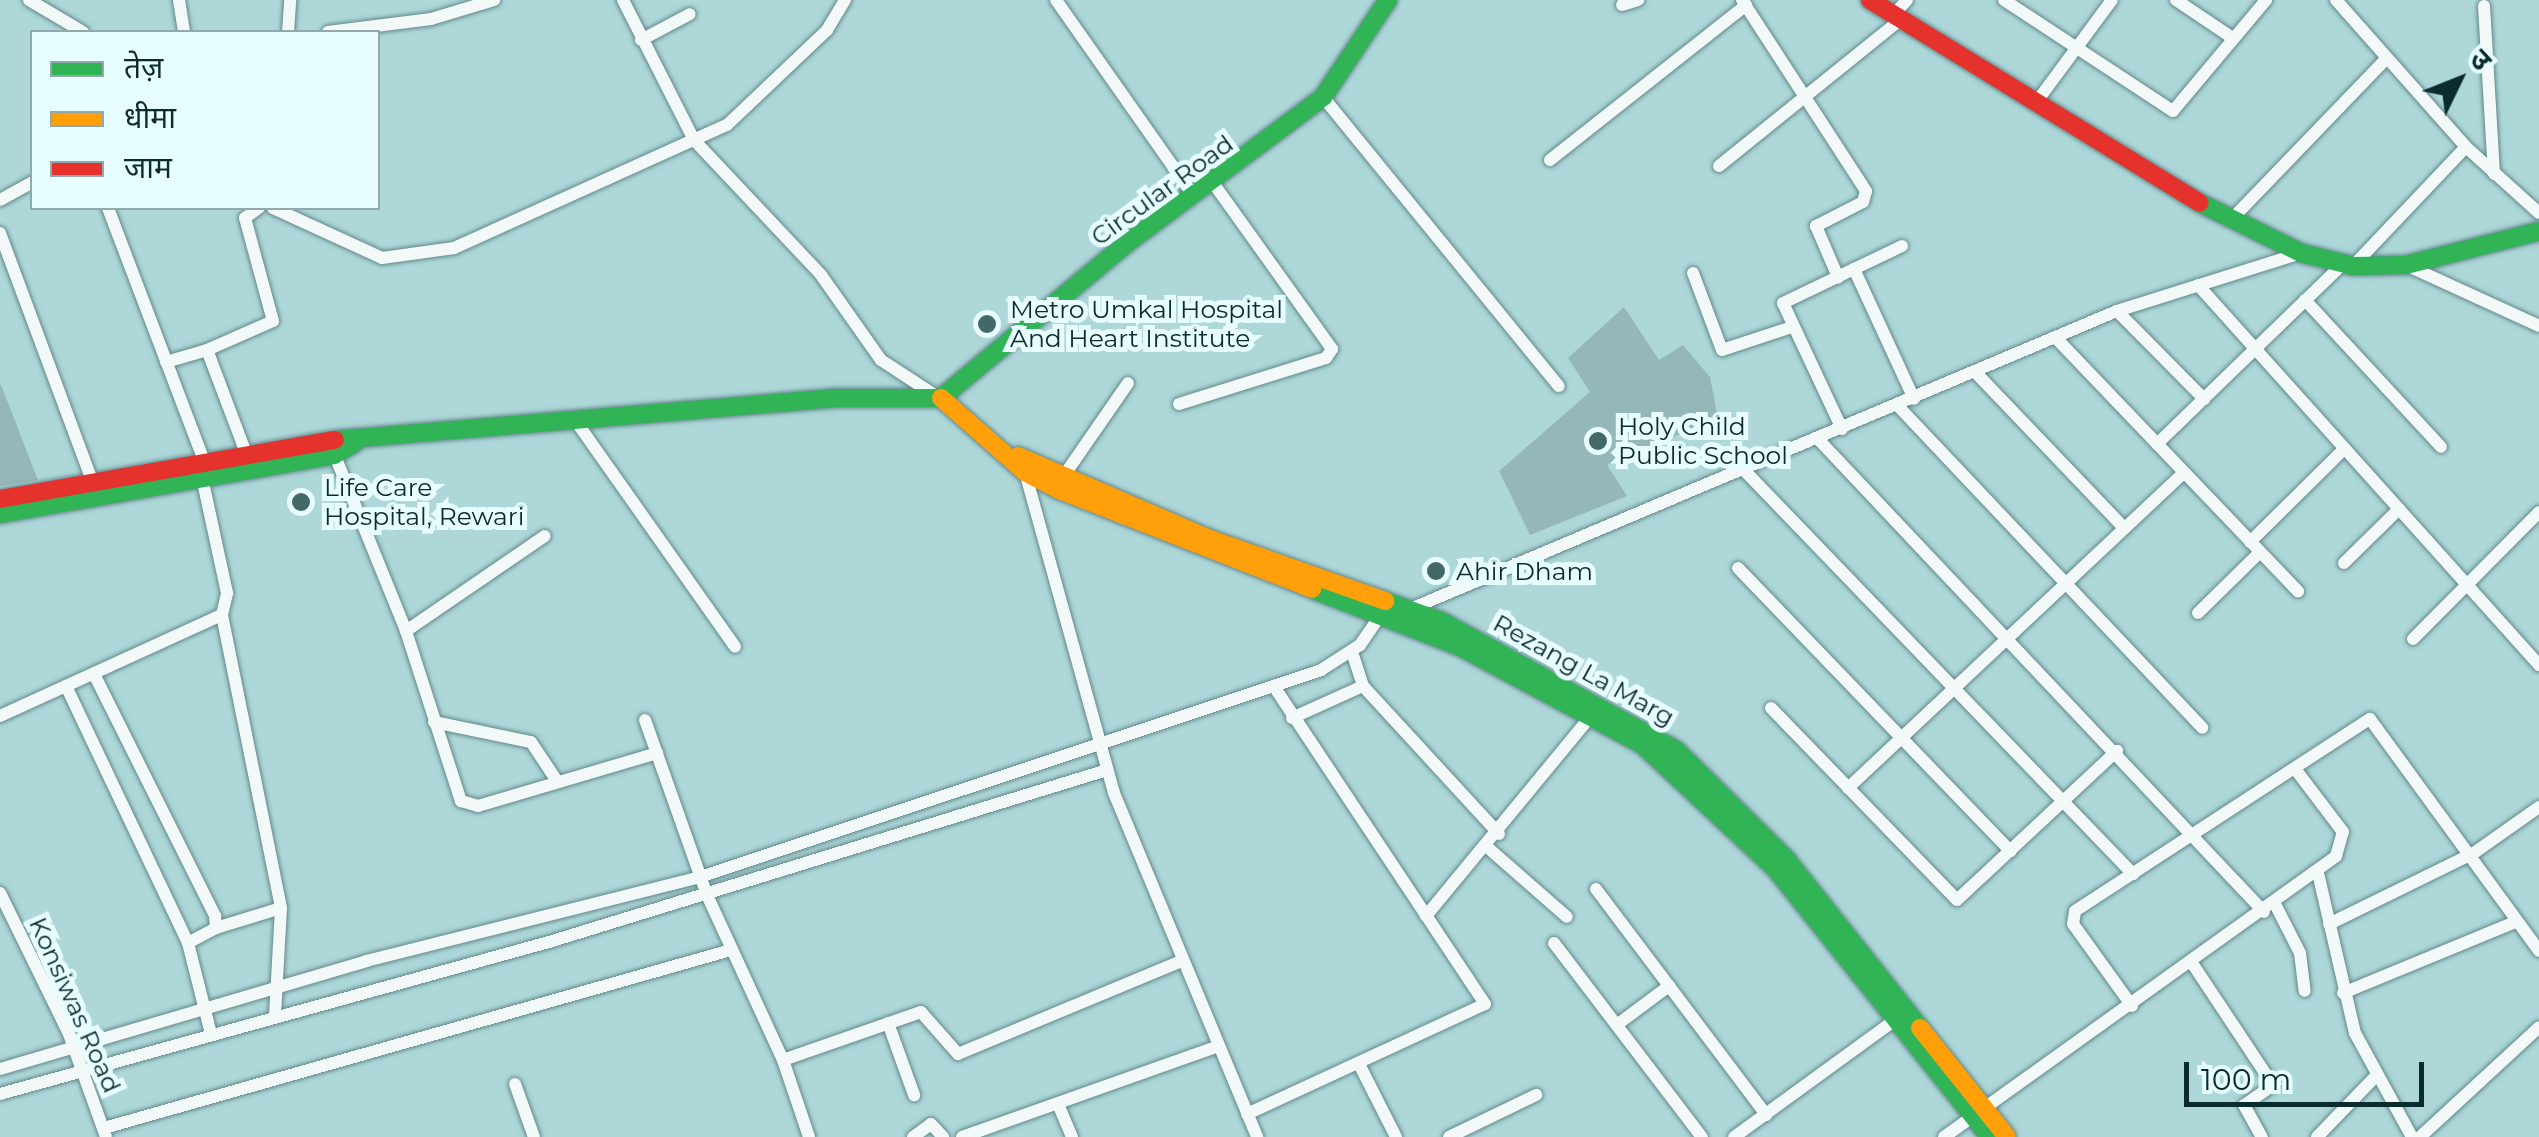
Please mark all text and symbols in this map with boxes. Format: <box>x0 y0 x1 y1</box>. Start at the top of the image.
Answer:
legend <box>30 30 380 210</box>
north arrow <box>2409 30 2509 130</box>
text: उ <box>2463 42 2499 77</box>
text: तेज़ <box>124 49 163 86</box>
text: धीमा <box>124 99 176 136</box>
street label: Circular Road <box>1085 128 1239 252</box>
text: जाम <box>124 149 172 186</box>
place label: Metro Umkal Hospital And Heart Institute <box>1010 295 1283 354</box>
marker: Metro Umkal Hospital And Heart Institute <box>974 311 1000 337</box>
place label: Holy Child Public School <box>1618 412 1788 471</box>
marker: Holy Child Public School <box>1587 430 1609 452</box>
place label: Life Care Hospital, Rewari <box>324 473 524 532</box>
marker: Life Care Hospital, Rewari <box>288 489 314 515</box>
place label: Ahir Dham <box>1456 556 1593 586</box>
marker: Ahir Dham <box>1425 560 1447 582</box>
street label: Rezang La Marg <box>1488 608 1680 732</box>
street label: Konsiwas Road <box>23 913 127 1097</box>
scale bar <box>2189 1042 2429 1104</box>
text: 100 m <box>2201 1061 2291 1098</box>

